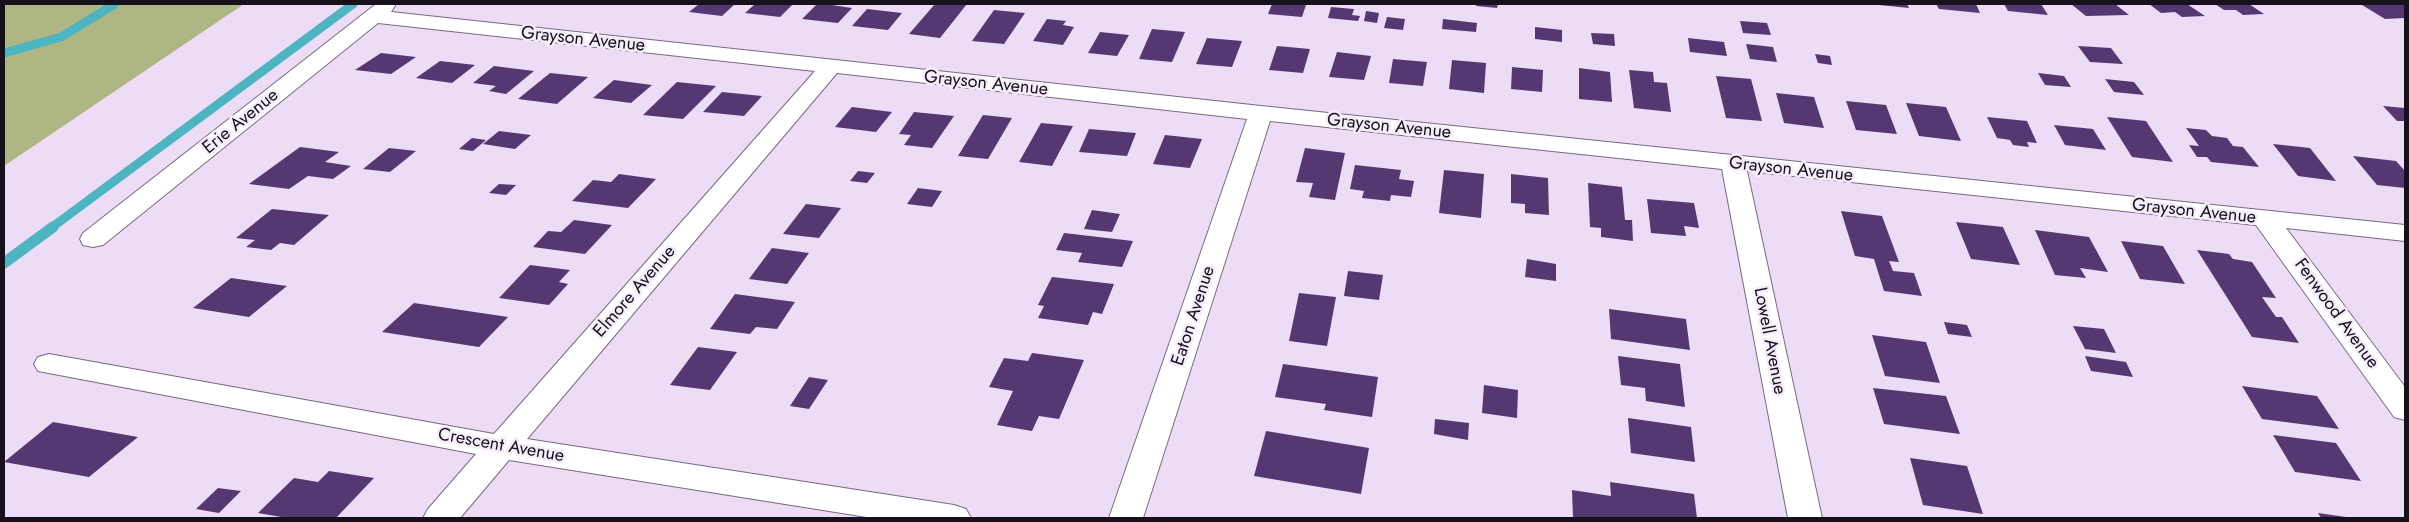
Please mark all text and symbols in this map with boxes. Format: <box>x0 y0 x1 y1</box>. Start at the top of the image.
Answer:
street label: Grayson Avenue <box>520 23 646 57</box>
street label: Grayson Avenue <box>923 67 1049 101</box>
street label: Erie Avenue <box>199 85 283 159</box>
street label: Grayson Avenue <box>1326 110 1452 144</box>
street label: Grayson Avenue <box>1728 153 1854 187</box>
street label: Grayson Avenue <box>2131 195 2257 229</box>
street label: Elmore Avenue <box>589 242 681 342</box>
street label: Fenwood Avenue <box>2289 255 2383 373</box>
street label: Eaton Avenue <box>1168 263 1220 369</box>
street label: Lowell Avenue <box>1748 286 1790 396</box>
street label: Crescent Avenue <box>436 424 566 468</box>

